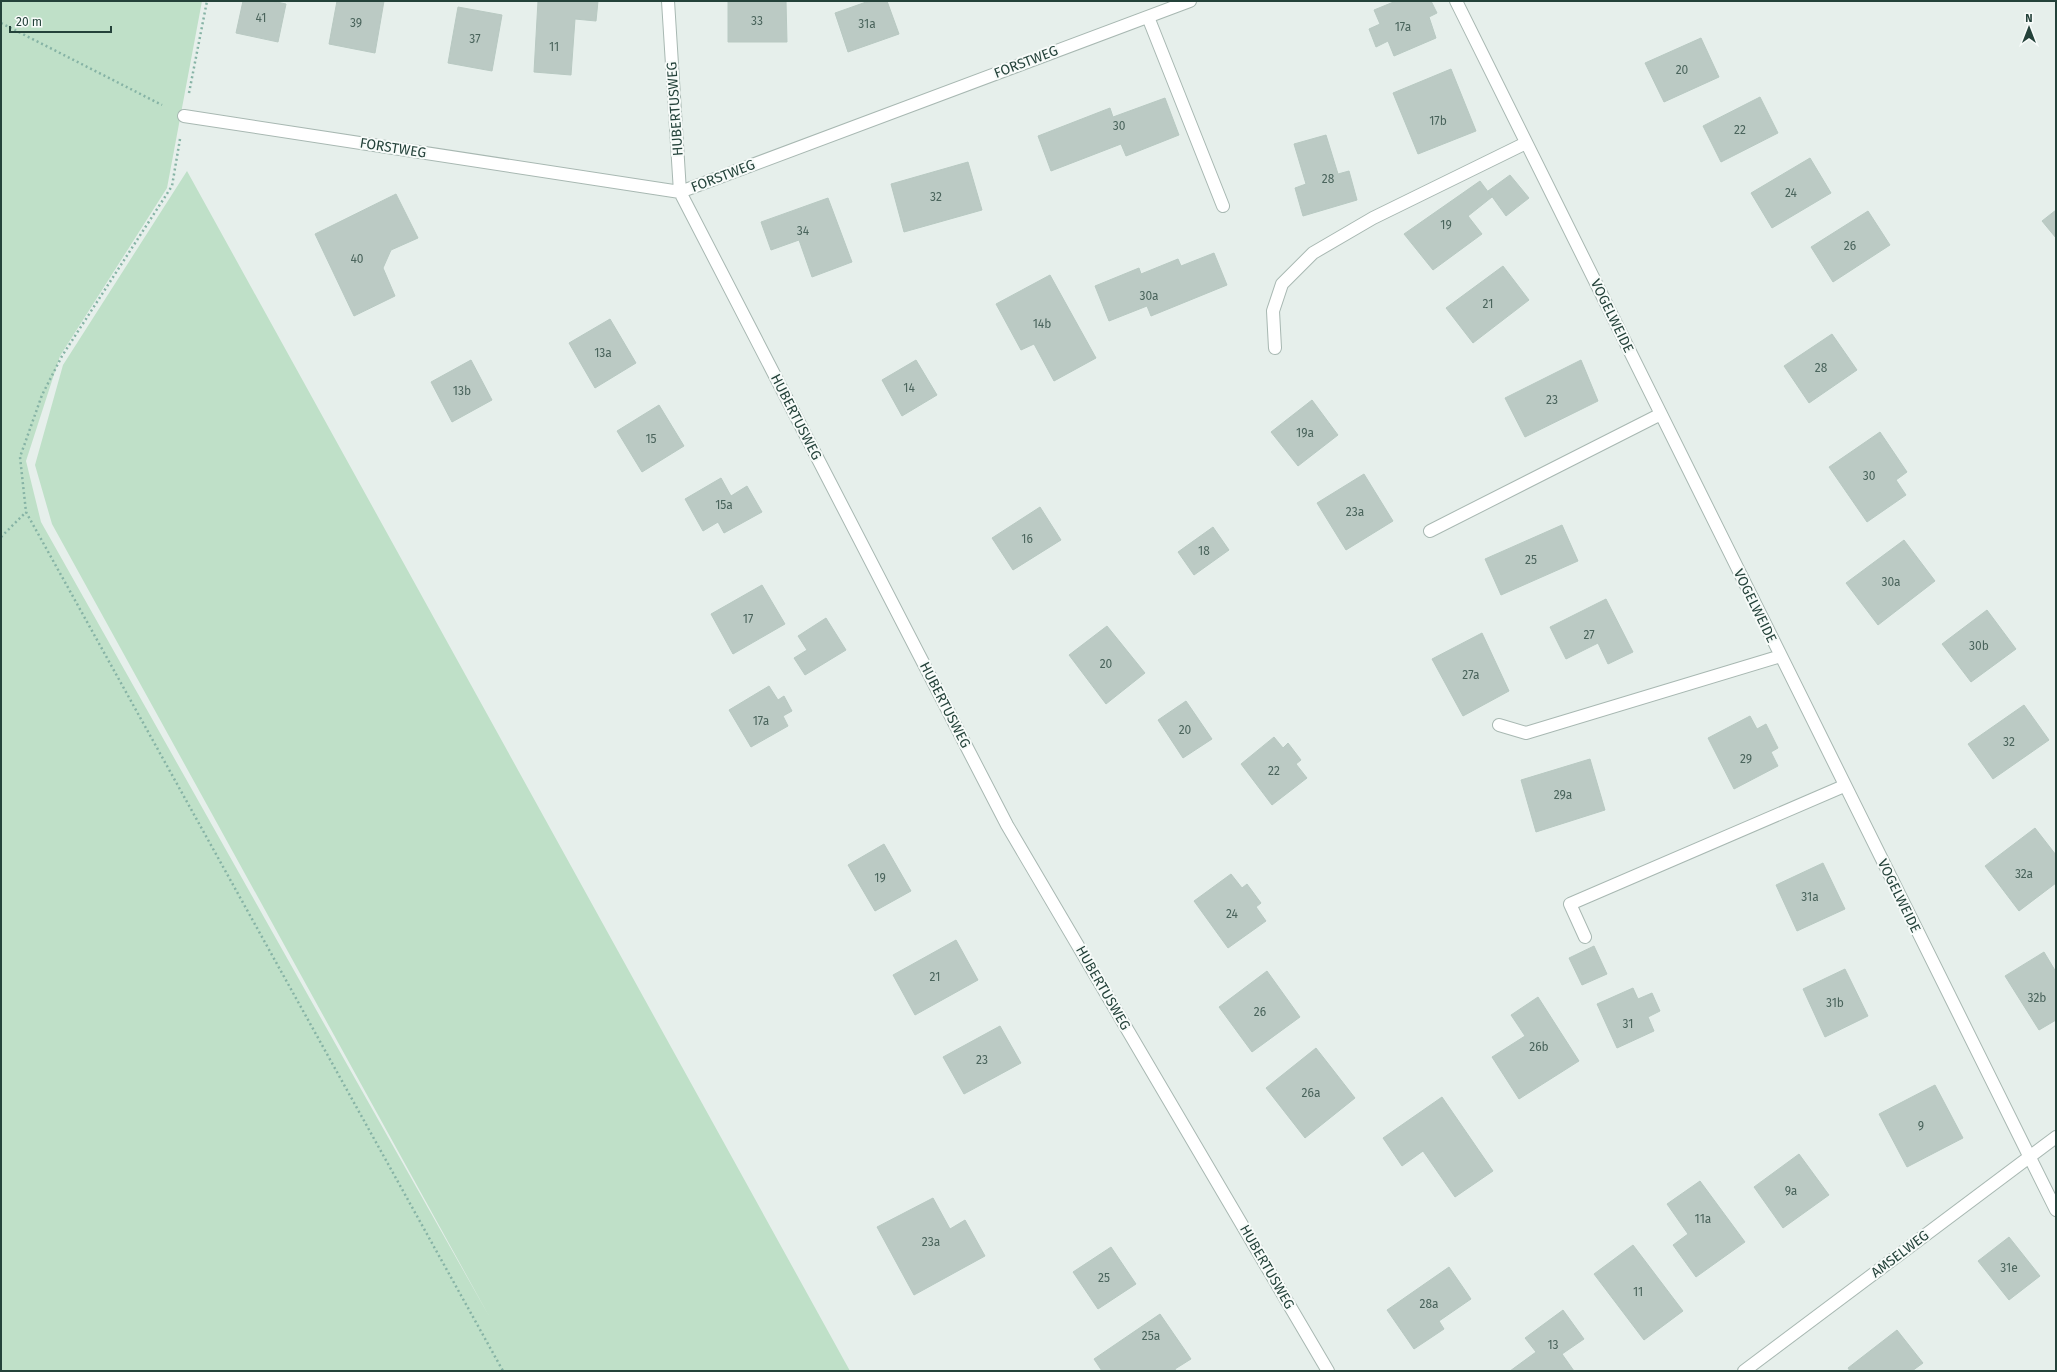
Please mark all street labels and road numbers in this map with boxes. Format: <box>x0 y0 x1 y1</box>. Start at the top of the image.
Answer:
street label: FORSTWEG <box>992 42 1060 82</box>
street label: HUBERTUSWEG <box>663 61 687 157</box>
street label: FORSTWEG <box>359 134 427 162</box>
street label: FORSTWEG <box>689 156 757 196</box>
street label: VOGELWEIDE <box>1587 276 1637 356</box>
street label: HUBERTUSWEG <box>767 371 825 463</box>
street label: VOGELWEIDE <box>1730 566 1780 646</box>
street label: HUBERTUSWEG <box>916 659 974 751</box>
street label: VOGELWEIDE <box>1874 856 1924 936</box>
street label: HUBERTUSWEG <box>1072 943 1134 1033</box>
street label: HUBERTUSWEG <box>1236 1222 1298 1312</box>
street label: AMSELWEG <box>1868 1227 1932 1281</box>

